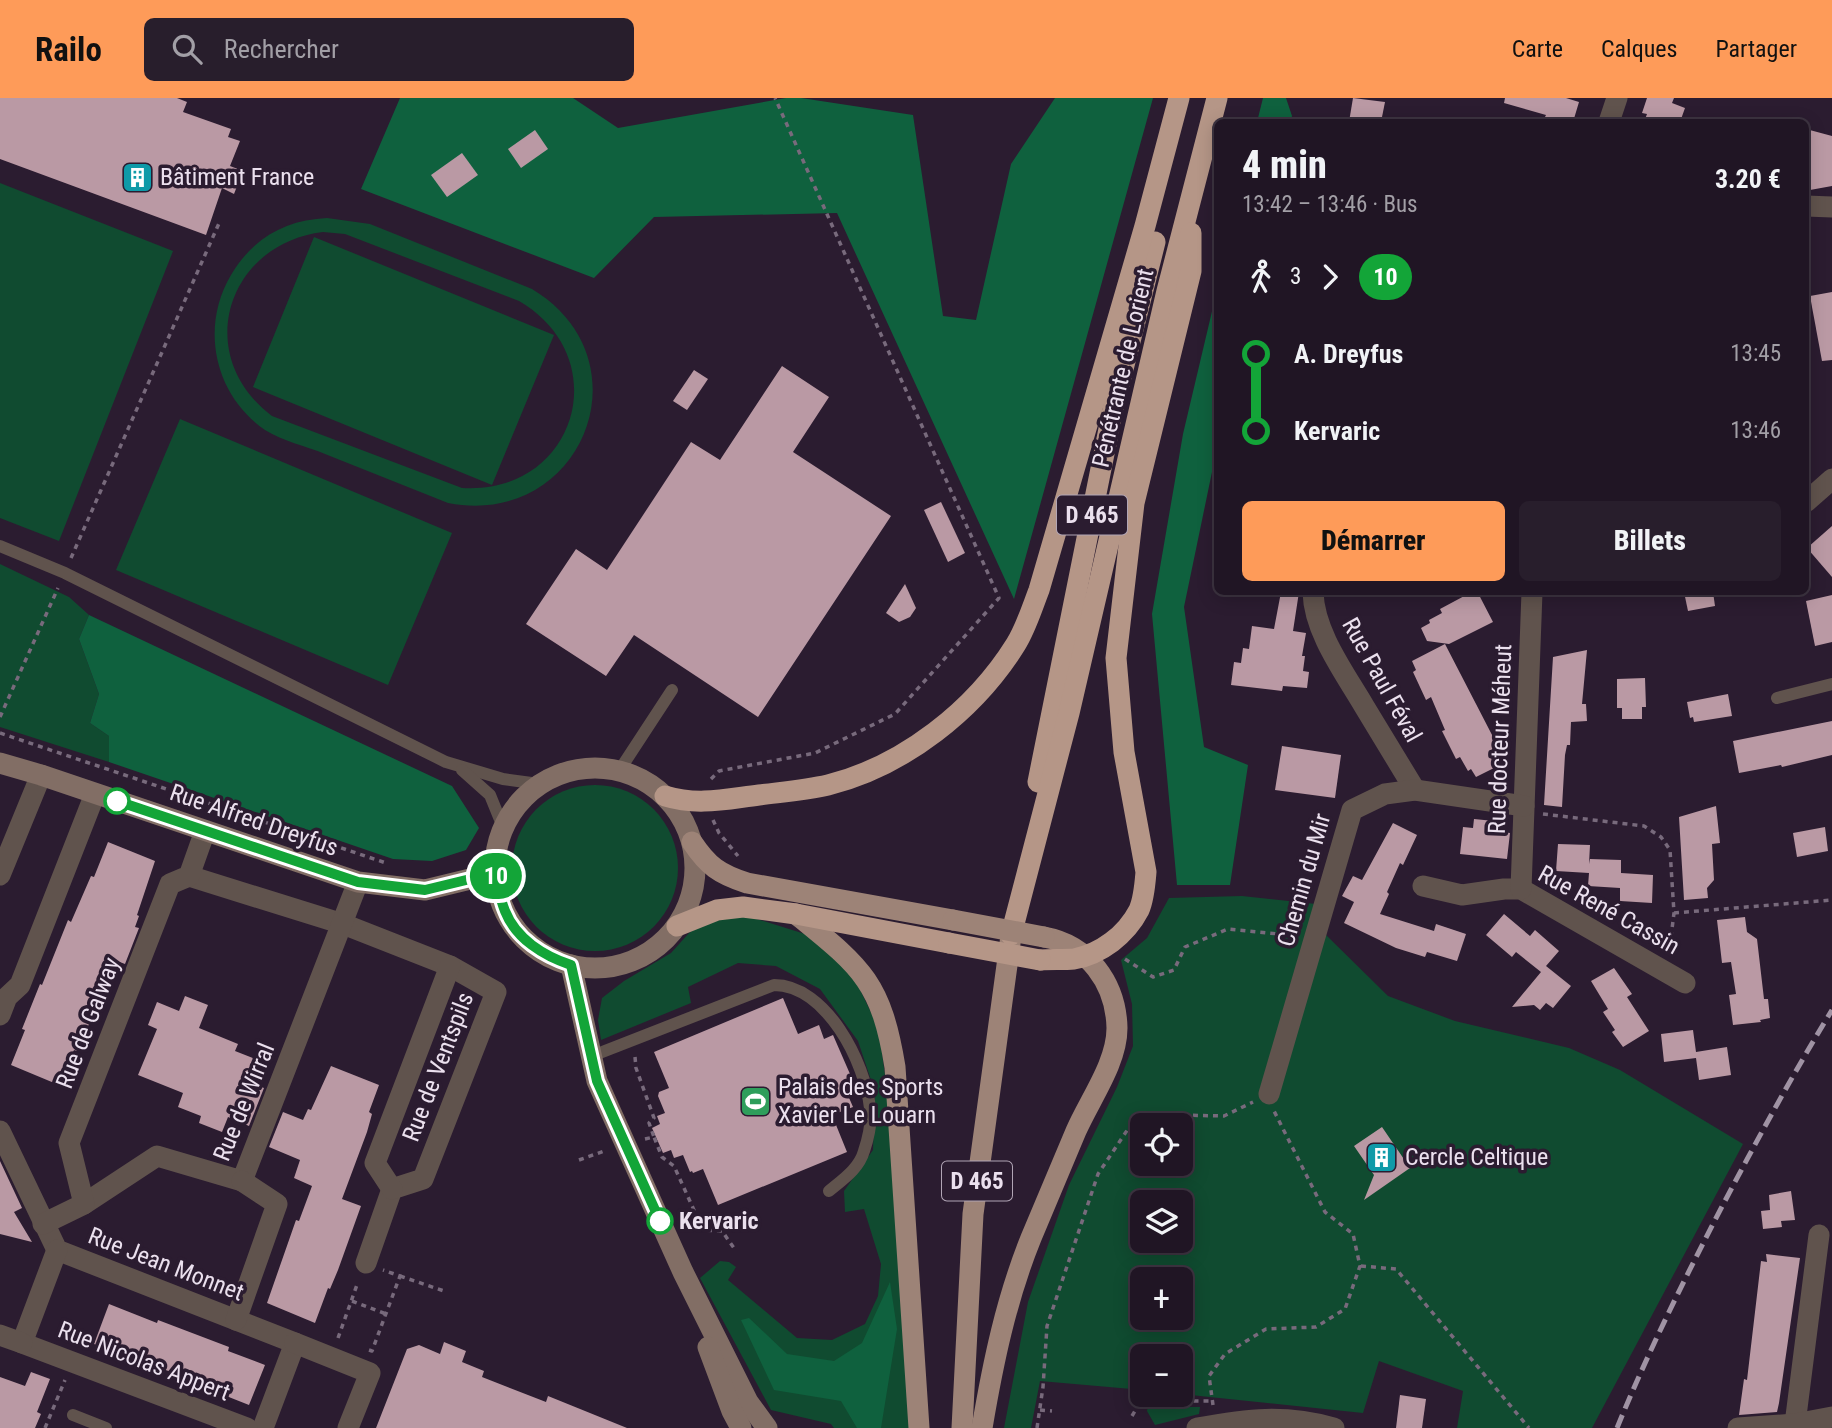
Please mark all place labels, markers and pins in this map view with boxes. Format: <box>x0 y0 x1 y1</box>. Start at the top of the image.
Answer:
building icon: Bâtiment France <box>120 160 154 194</box>
place label: Bâtiment France <box>160 163 314 191</box>
unlabelled marker <box>104 788 130 814</box>
place label: Palais des Sports Xavier Le Louarn <box>778 1073 944 1129</box>
sports icon: Palais des Sports Xavier Le Louarn <box>738 1084 772 1118</box>
building icon: Cercle Celtique <box>1365 1140 1399 1174</box>
place label: Cercle Celtique <box>1405 1143 1548 1171</box>
place label: Kervaric <box>679 1207 759 1235</box>
marker: Kervaric <box>647 1208 673 1234</box>

